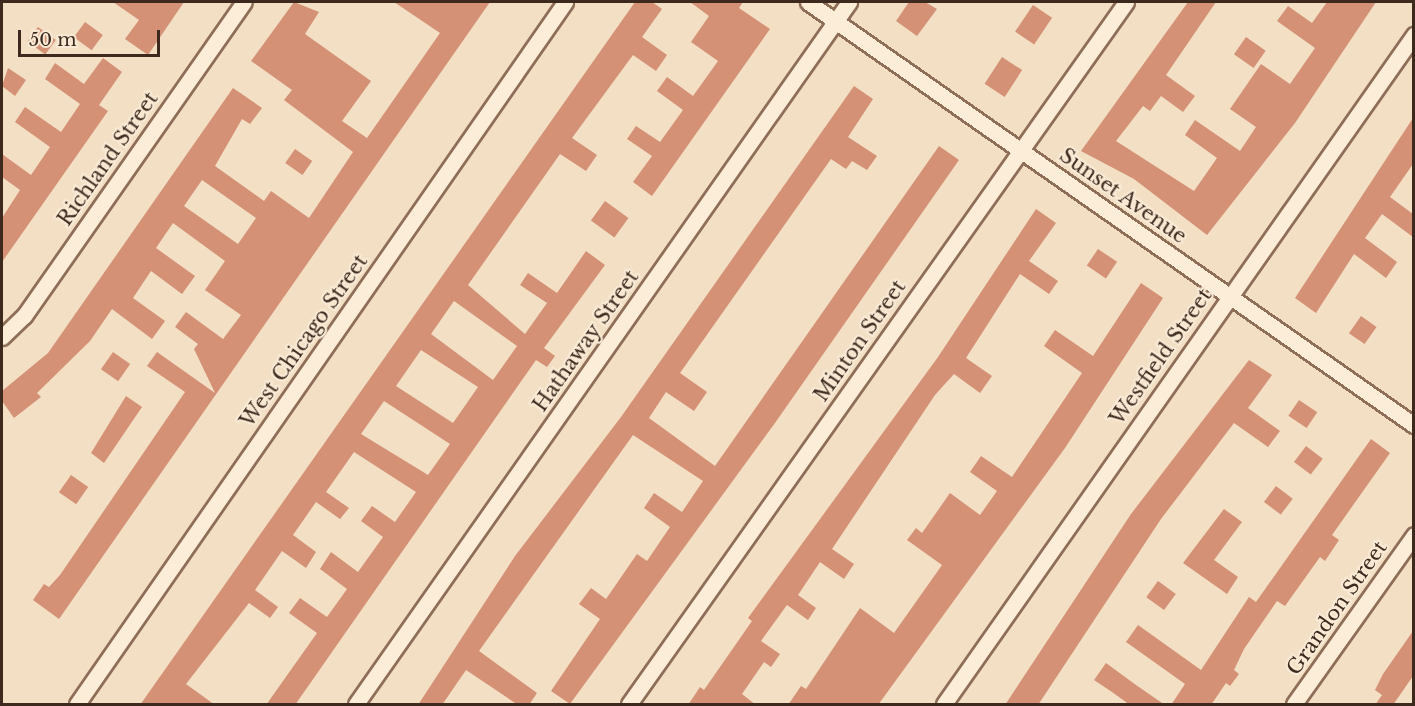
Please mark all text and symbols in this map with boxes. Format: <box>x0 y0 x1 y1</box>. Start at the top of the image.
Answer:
scale bar <box>21 18 164 56</box>
text: 50 m <box>29 29 77 51</box>
street label: Richland Street <box>53 87 163 231</box>
street label: Sunset Avenue <box>1055 143 1191 249</box>
street label: West Chicago Street <box>235 250 373 432</box>
street label: Hathaway Street <box>528 265 644 417</box>
street label: Minton Street <box>809 276 911 406</box>
street label: Westfield Street <box>1105 284 1217 430</box>
street label: Grandon Street <box>1282 536 1392 680</box>

